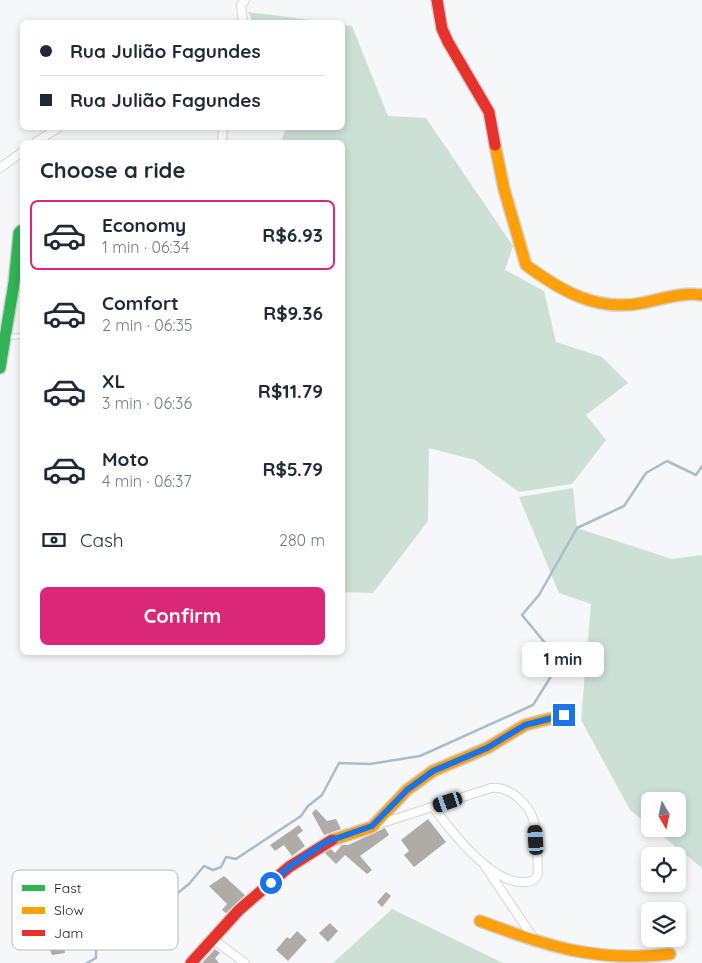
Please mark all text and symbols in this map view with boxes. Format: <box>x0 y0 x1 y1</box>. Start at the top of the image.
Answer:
text: Rua Julião Fagundes <box>70 39 261 63</box>
text: Rua Julião Fagundes <box>70 88 261 112</box>
text: Choose a ride <box>40 156 185 184</box>
icon: car <box>42 213 87 258</box>
text: Economy <box>102 213 186 237</box>
text: R$6.93 <box>262 223 323 247</box>
text: 1 min · 06:34 <box>102 237 189 257</box>
icon: car <box>42 291 87 336</box>
text: Comfort <box>102 291 179 315</box>
text: R$9.36 <box>263 301 323 325</box>
text: 2 min · 06:35 <box>102 315 193 335</box>
icon: car <box>42 369 87 414</box>
text: XL <box>102 369 125 393</box>
text: R$11.79 <box>258 379 323 403</box>
text: 3 min · 06:36 <box>102 393 192 413</box>
icon: car <box>42 447 87 492</box>
text: Moto <box>102 447 149 471</box>
text: R$5.79 <box>262 457 323 481</box>
text: 4 min · 06:37 <box>102 471 192 491</box>
icon: cash <box>40 526 68 554</box>
text: Cash <box>80 528 124 552</box>
text: 280 m <box>279 530 325 550</box>
button: Confirm <box>40 587 325 645</box>
callout: 1 min <box>523 642 605 678</box>
text: 1 min <box>544 649 582 669</box>
route end <box>553 704 575 726</box>
car <box>431 790 464 814</box>
north arrow <box>641 792 686 838</box>
map controls <box>641 792 686 947</box>
car <box>527 825 544 855</box>
button: locate <box>641 847 686 892</box>
legend <box>12 870 178 950</box>
route start <box>260 872 282 894</box>
text: Fast <box>54 879 82 897</box>
text: Slow <box>54 901 84 919</box>
button: layers <box>641 902 686 947</box>
text: Jam <box>54 924 83 942</box>

